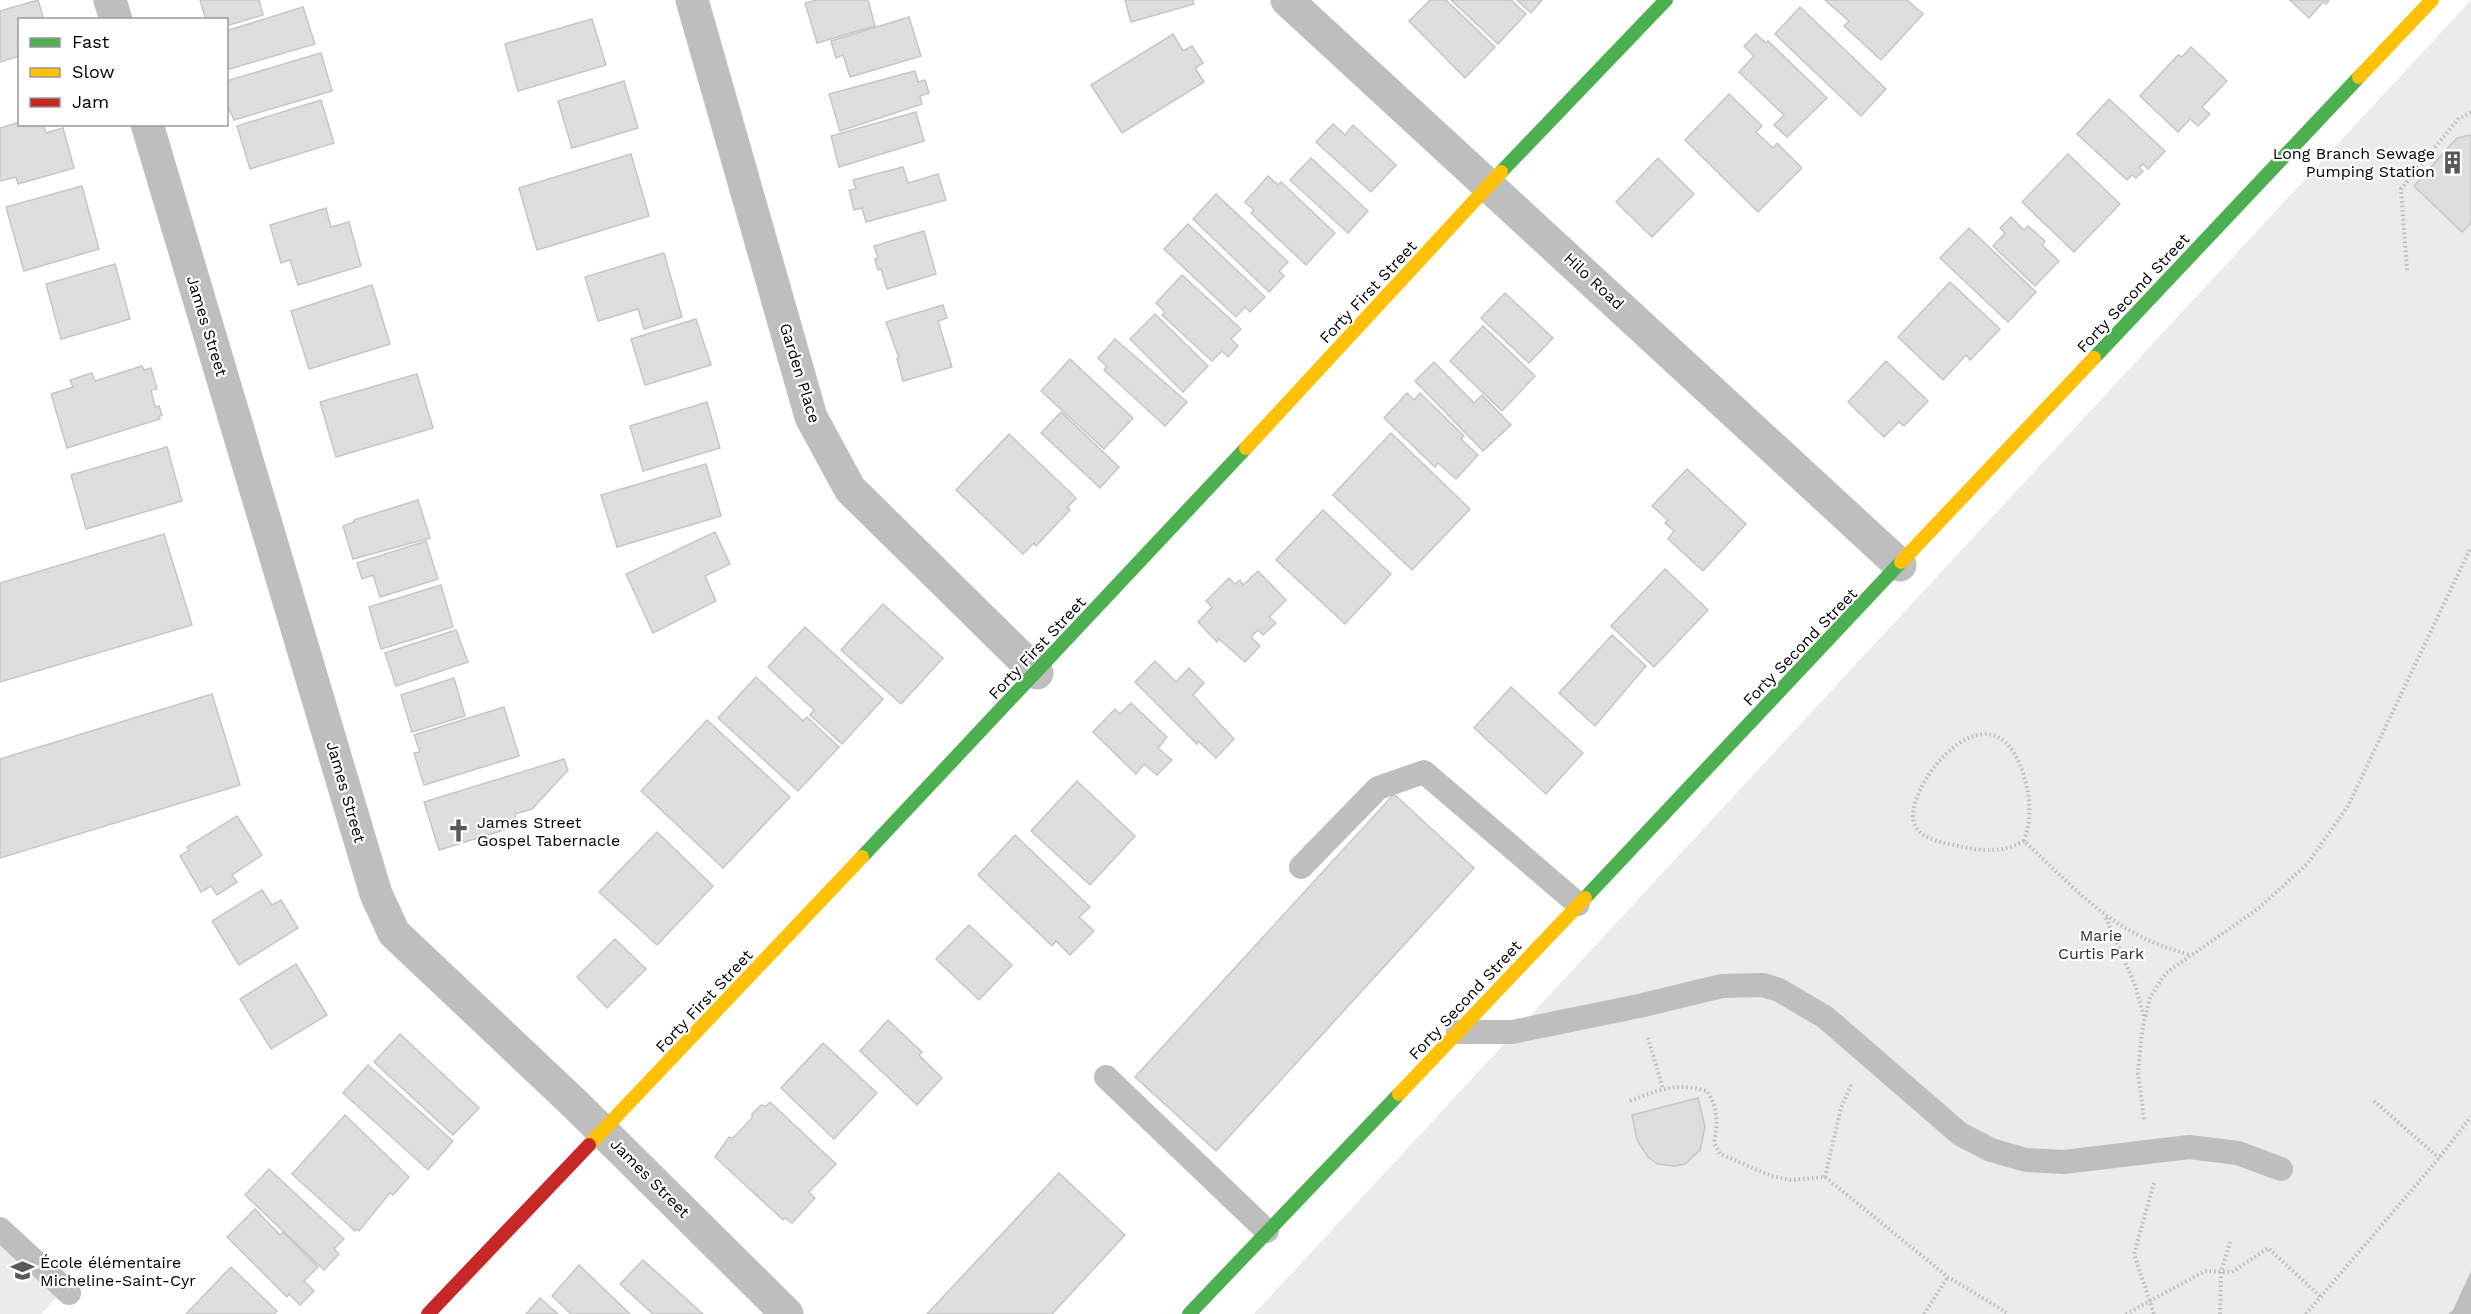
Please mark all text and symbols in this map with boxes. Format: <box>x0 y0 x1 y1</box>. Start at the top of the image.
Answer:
legend <box>18 18 228 126</box>
text: Fast <box>72 31 110 52</box>
text: Slow <box>72 61 115 82</box>
text: Jam <box>72 91 109 112</box>
place label: Long Branch Sewage Pumping Station <box>2273 144 2435 181</box>
building icon: Long Branch Sewage Pumping Station <box>2440 149 2466 175</box>
street label: Forty Second Street <box>2073 229 2193 357</box>
street label: Forty First Street <box>1316 236 1421 347</box>
street label: Hilo Road <box>1560 248 1628 314</box>
street label: James Street <box>183 273 231 379</box>
street label: Garden Place <box>776 321 824 425</box>
street label: Forty Second Street <box>1739 584 1861 710</box>
street label: Forty First Street <box>985 592 1090 703</box>
street label: James Street <box>322 739 370 845</box>
place label: James Street Gospel Tabernacle <box>477 813 620 850</box>
church icon: James Street Gospel Tabernacle <box>446 818 472 844</box>
park label: Marie Curtis Park <box>2058 926 2144 963</box>
street label: Forty Second Street <box>1405 936 1525 1064</box>
street label: Forty First Street <box>652 945 757 1056</box>
street label: James Street <box>606 1134 694 1222</box>
place label: École élémentaire Micheline-Saint-Cyr <box>40 1253 196 1290</box>
school or university icon: École élémentaire Micheline-Saint-Cyr <box>9 1258 35 1284</box>

